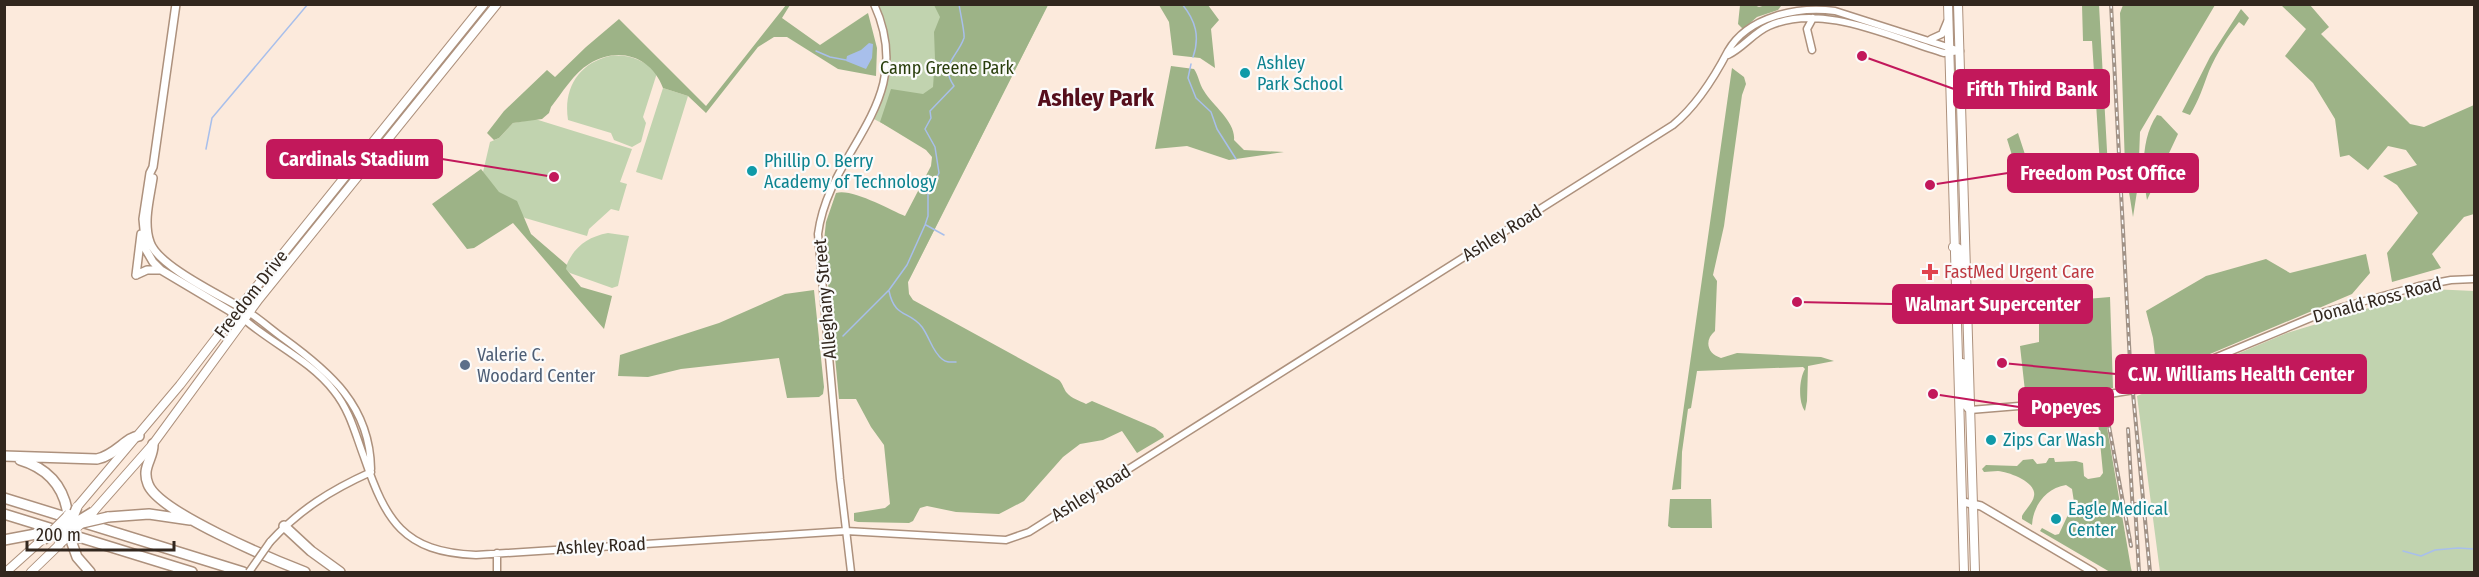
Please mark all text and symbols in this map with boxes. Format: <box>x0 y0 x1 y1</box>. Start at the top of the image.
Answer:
place label: Ashley Park School <box>1257 52 1343 95</box>
park label: Camp Greene Park <box>880 57 1015 79</box>
marker: Ashley Park School <box>1238 66 1252 80</box>
callout: Fifth Third Bank <box>1954 70 2109 108</box>
text: Fifth Third Bank <box>1967 77 2098 101</box>
district label: Ashley Park <box>1037 84 1155 112</box>
callout: Cardinals Stadium <box>267 140 442 178</box>
text: Cardinals Stadium <box>279 147 429 171</box>
place label: Phillip O. Berry Academy of Technology <box>764 150 937 193</box>
callout: Freedom Post Office <box>2008 154 2198 192</box>
text: Freedom Post Office <box>2020 161 2186 185</box>
marker: Phillip O. Berry Academy of Technology <box>745 164 759 178</box>
street label: Ashley Road <box>1458 200 1546 266</box>
street label: Alleghany Street <box>809 238 841 360</box>
street label: Freedom Drive <box>210 245 292 343</box>
place label: FastMed Urgent Care <box>1944 261 2094 283</box>
marker: FastMed Urgent Care <box>1921 263 1939 281</box>
street label: Donald Ross Road <box>2310 272 2444 328</box>
callout: Walmart Supercenter <box>1893 285 2092 323</box>
text: Walmart Supercenter <box>1905 292 2081 316</box>
place label: Valerie C. Woodard Center <box>477 344 596 387</box>
callout: C.W. Williams Health Center <box>2116 355 2366 393</box>
marker: Valerie C. Woodard Center <box>458 358 472 372</box>
text: C.W. Williams Health Center <box>2128 362 2355 386</box>
callout: Popeyes <box>2019 388 2113 426</box>
text: Popeyes <box>2031 395 2101 419</box>
place label: Zips Car Wash <box>2003 429 2105 451</box>
marker: Zips Car Wash <box>1984 433 1998 447</box>
street label: Ashley Road <box>1047 460 1135 526</box>
place label: Eagle Medical Center <box>2068 498 2168 541</box>
marker: Eagle Medical Center <box>2049 512 2063 526</box>
scale bar <box>27 514 174 552</box>
text: 200 m <box>36 524 81 546</box>
street label: Ashley Road <box>556 533 646 559</box>

